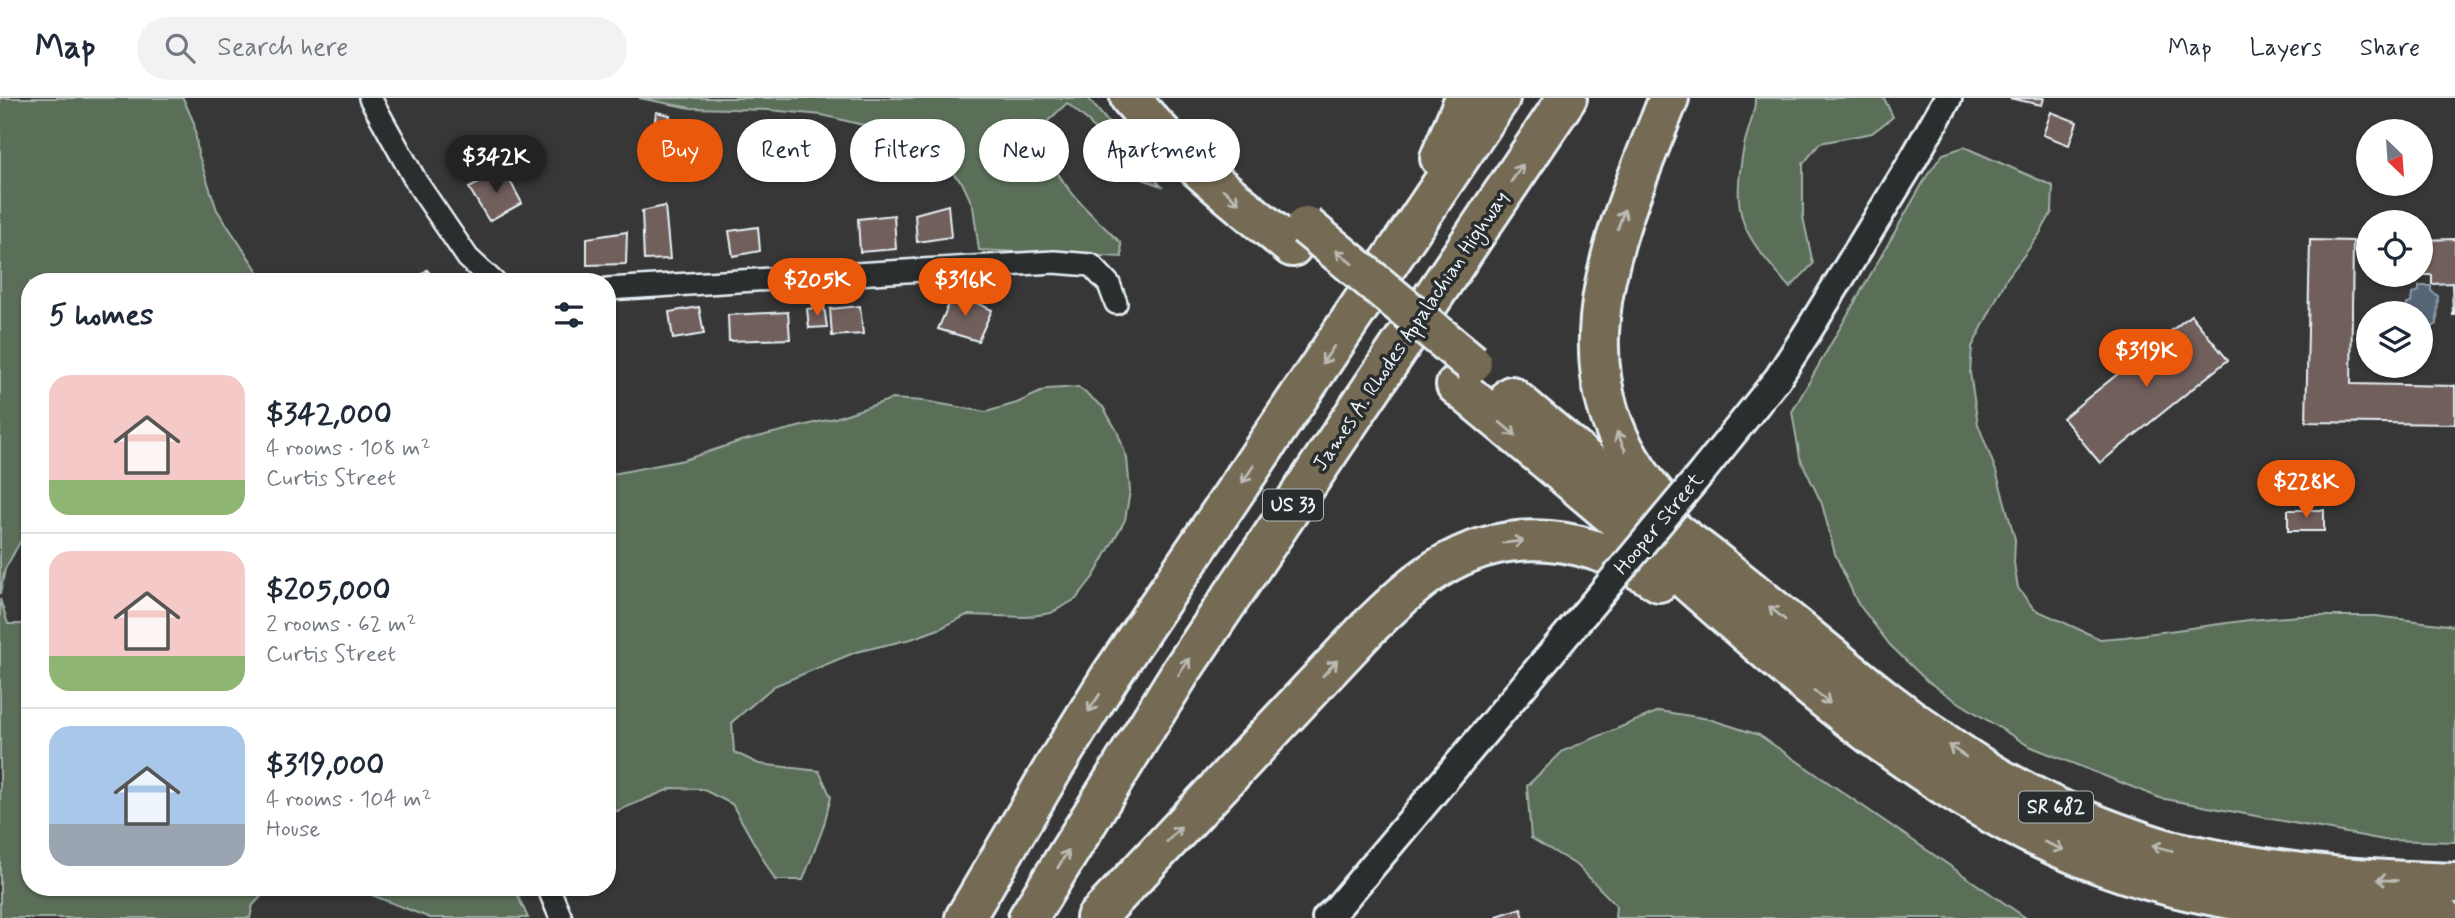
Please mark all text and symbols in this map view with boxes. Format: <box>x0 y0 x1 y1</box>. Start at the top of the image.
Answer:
search box <box>137 17 627 80</box>
text: Map <box>35 26 95 70</box>
icon: search <box>161 29 199 67</box>
text: Search here <box>217 31 348 65</box>
text: Map <box>2168 33 2212 64</box>
text: Layers <box>2250 33 2322 64</box>
text: Share <box>2360 33 2420 64</box>
chip: Buy <box>637 119 723 182</box>
chip: Rent <box>737 119 836 182</box>
chip: Filters <box>850 119 965 182</box>
chip: New <box>979 119 1069 182</box>
chip: Apartment <box>1083 119 1240 182</box>
north arrow <box>2356 119 2432 196</box>
map controls <box>2356 119 2433 378</box>
pin: $342K <box>447 136 545 195</box>
text: $342K <box>462 143 530 173</box>
one-way arrow <box>1509 164 1524 183</box>
street label: James A. Rhodes Appalachian Highway <box>1306 185 1516 477</box>
one-way arrow <box>1222 189 1240 204</box>
one-way arrow <box>1616 209 1628 231</box>
button: locate <box>2356 210 2433 287</box>
one-way arrow <box>1335 249 1353 265</box>
pin: $205K <box>768 258 866 318</box>
pin: $316K <box>916 258 1014 318</box>
text: $205K <box>784 266 850 296</box>
text: $316K <box>935 266 995 296</box>
text: 5 homes <box>49 296 154 335</box>
icon: filters <box>550 296 588 334</box>
button: layers <box>2356 301 2433 378</box>
pin: $319K <box>2097 330 2195 389</box>
text: $319K <box>2115 337 2177 367</box>
one-way arrow <box>1321 345 1335 364</box>
text: $342,000 <box>266 395 392 434</box>
icon: home <box>105 403 189 487</box>
one-way arrow <box>1499 421 1517 437</box>
one-way arrow <box>1614 430 1627 452</box>
text: 4 rooms · 108 m² <box>266 434 431 464</box>
pin: $228K <box>2257 460 2355 520</box>
one-way arrow <box>1241 463 1255 483</box>
text: Curtis Street <box>266 464 396 494</box>
street label: Hooper Street <box>1608 466 1710 581</box>
text: $228K <box>2273 468 2339 498</box>
road number: US 33 <box>1263 490 1323 520</box>
one-way arrow <box>1501 535 1524 548</box>
text: $205,000 <box>266 571 391 610</box>
icon: home <box>105 579 189 663</box>
one-way arrow <box>1768 605 1786 621</box>
text: 2 rooms · 62 m² <box>266 610 417 640</box>
text: Curtis Street <box>266 640 396 670</box>
one-way arrow <box>1178 657 1192 677</box>
one-way arrow <box>1322 659 1338 677</box>
one-way arrow <box>1813 689 1831 705</box>
one-way arrow <box>1087 693 1101 712</box>
one-way arrow <box>1948 744 1967 758</box>
text: $319,000 <box>266 746 384 785</box>
icon: home <box>105 754 189 838</box>
text: 4 rooms · 104 m² <box>266 785 432 815</box>
road number: SR 682 <box>2019 792 2093 822</box>
text: House <box>266 815 320 845</box>
one-way arrow <box>1166 826 1183 843</box>
one-way arrow <box>2043 840 2065 853</box>
one-way arrow <box>2151 840 2173 853</box>
one-way arrow <box>1057 850 1071 870</box>
one-way arrow <box>2376 874 2399 887</box>

